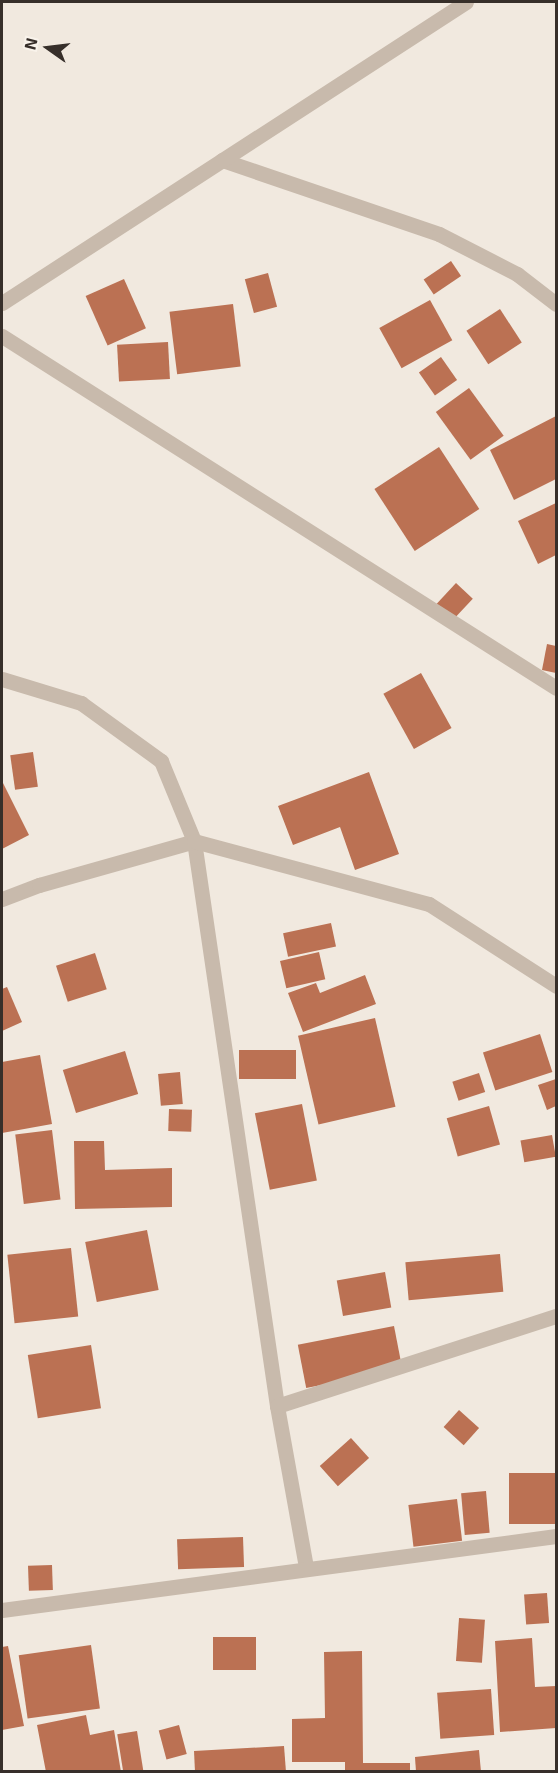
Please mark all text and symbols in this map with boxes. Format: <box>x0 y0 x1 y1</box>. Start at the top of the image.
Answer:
north arrow <box>18 18 78 78</box>
text: N <box>19 36 41 51</box>

